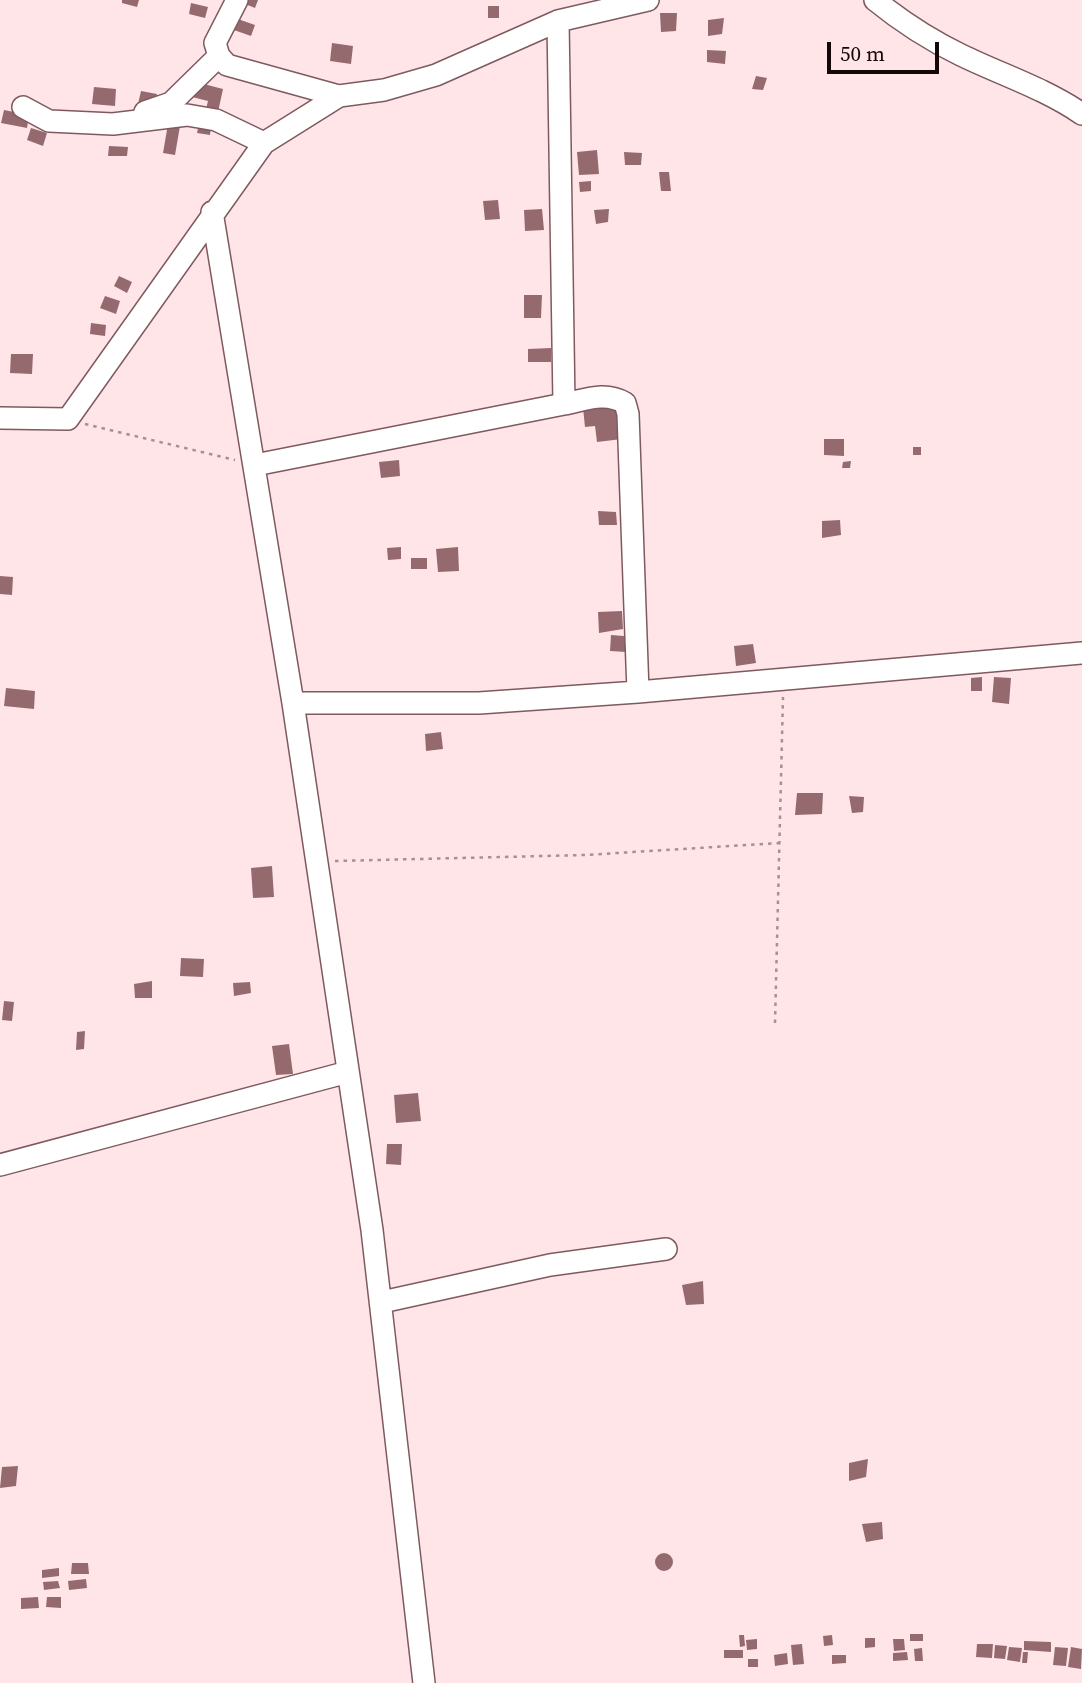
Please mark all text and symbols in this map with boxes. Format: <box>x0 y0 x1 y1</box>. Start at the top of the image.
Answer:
scale bar <box>830 28 942 72</box>
text: 50 m <box>840 39 885 68</box>

